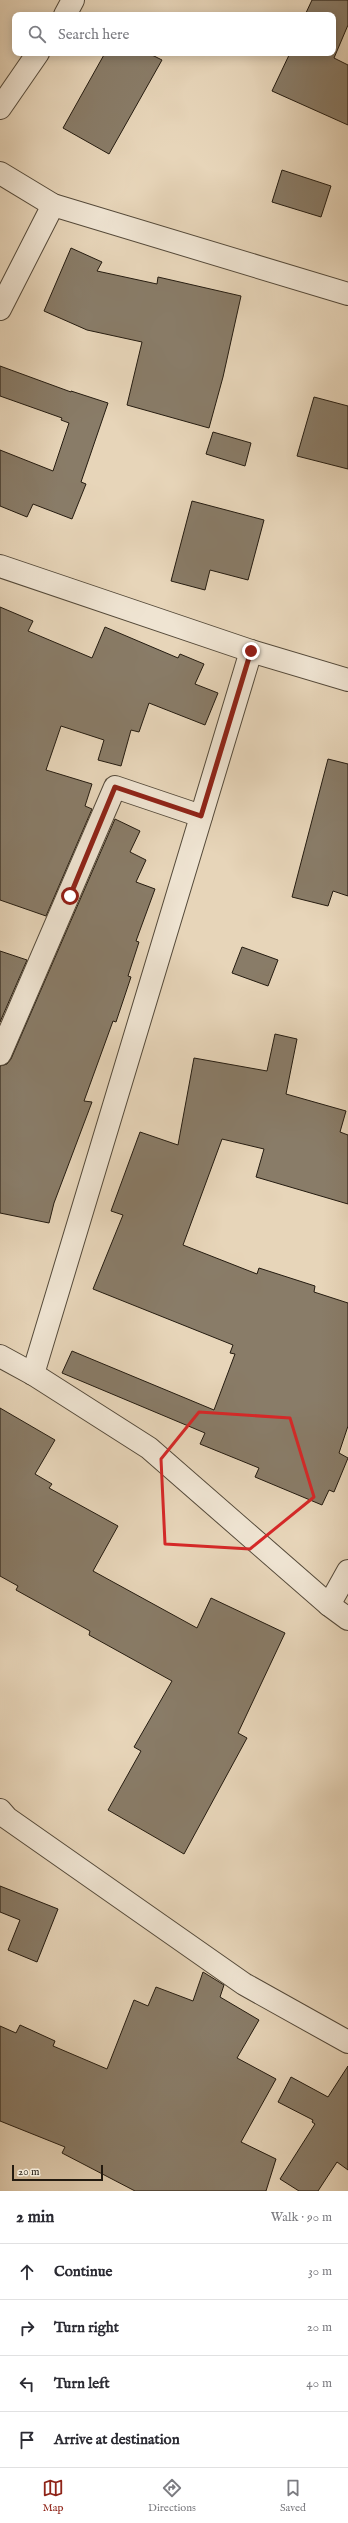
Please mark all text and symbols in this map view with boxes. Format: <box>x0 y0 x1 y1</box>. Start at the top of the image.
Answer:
search box <box>12 12 336 56</box>
icon: search <box>26 23 48 45</box>
text: Search here <box>58 25 129 44</box>
route end <box>242 642 260 660</box>
route start <box>61 887 79 905</box>
scale bar <box>12 2163 103 2182</box>
text: 20 m <box>18 2165 39 2179</box>
text: 2 min <box>16 2207 54 2228</box>
text: Walk · 90 m <box>271 2209 332 2226</box>
icon: ahead <box>16 2261 38 2283</box>
text: Continue <box>54 2262 112 2281</box>
text: 30 m <box>308 2263 332 2280</box>
icon: right <box>16 2317 38 2339</box>
text: Turn right <box>54 2318 119 2337</box>
text: 20 m <box>307 2319 332 2336</box>
icon: left <box>16 2373 38 2395</box>
text: Turn left <box>54 2374 110 2393</box>
text: 40 m <box>306 2375 332 2392</box>
icon: arrive <box>16 2429 38 2451</box>
text: Arrive at destination <box>54 2430 180 2449</box>
tab: Map <box>42 2477 64 2515</box>
tab: Directions <box>148 2477 196 2515</box>
tab: Saved <box>280 2477 306 2515</box>

